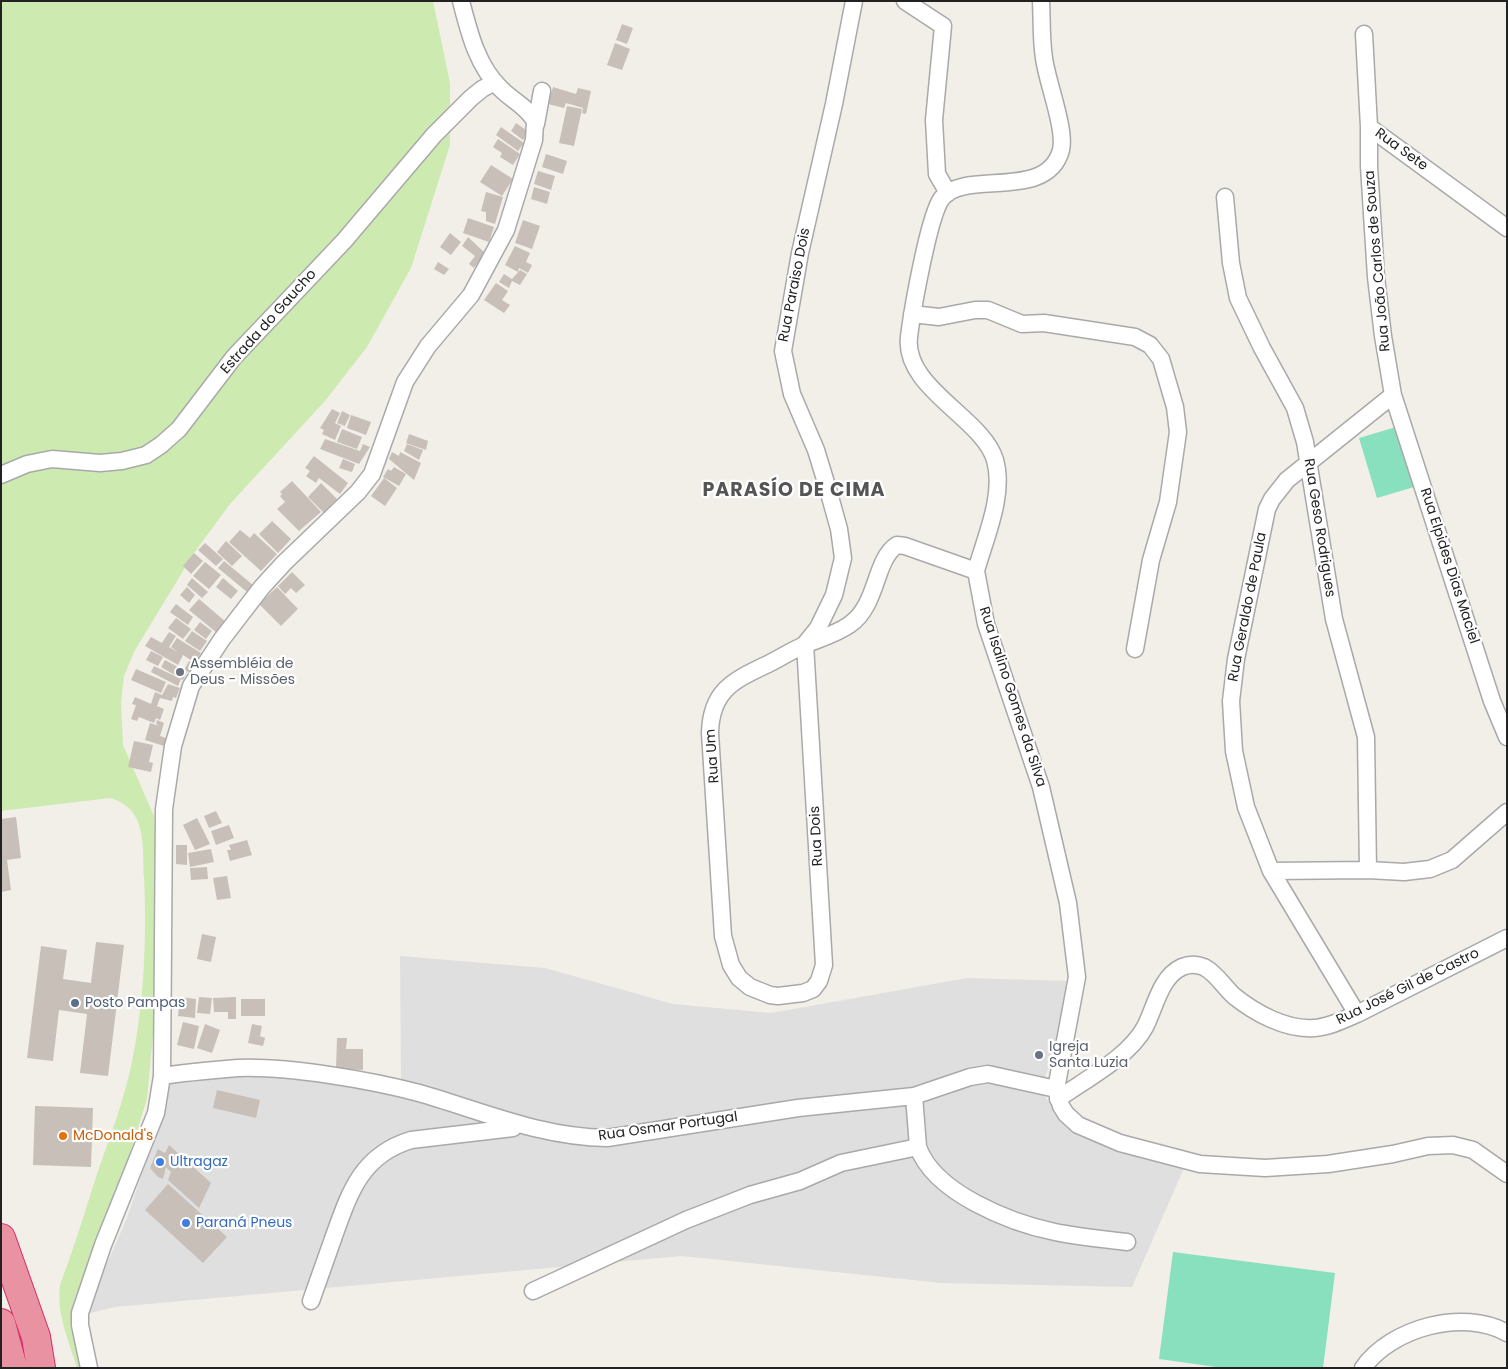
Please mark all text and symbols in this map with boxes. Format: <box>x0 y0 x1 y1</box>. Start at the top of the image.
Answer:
street label: Rua Sete <box>1371 125 1431 175</box>
street label: Rua João Carlos de Souza <box>1362 170 1394 352</box>
street label: Rua Paraiso Dois <box>776 226 814 344</box>
street label: Estrada do Gaucho <box>218 266 320 378</box>
street label: Rua Geso Rodrigues <box>1300 457 1338 599</box>
district label: PARASÍO DE CIMA <box>701 480 887 502</box>
street label: Rua Elpides Dias Maciel <box>1416 486 1482 646</box>
street label: Rua Geraldo de Paula <box>1225 531 1271 683</box>
street label: Rua Isalino Gomes da Silva <box>975 605 1049 789</box>
place label: Assembléia de Deus - Missões <box>190 656 295 689</box>
marker: Assembléia de Deus - Missões <box>174 666 186 678</box>
street label: Rua Um <box>703 728 723 784</box>
street label: Rua Dois <box>807 805 827 867</box>
street label: Rua José Gil de Castro <box>1334 945 1482 1029</box>
place label: Posto Pampas <box>85 995 185 1011</box>
marker: Posto Pampas <box>69 997 81 1009</box>
place label: Igreja Santa Luzia <box>1049 1039 1128 1072</box>
marker: Igreja Santa Luzia <box>1033 1049 1045 1061</box>
street label: Rua Osmar Portugal <box>597 1109 739 1145</box>
place label: McDonald's <box>73 1128 153 1144</box>
marker: McDonald's <box>57 1130 69 1142</box>
place label: Ultragaz <box>170 1154 228 1170</box>
marker: Ultragaz <box>154 1156 166 1168</box>
place label: Paraná Pneus <box>196 1215 292 1231</box>
marker: Paraná Pneus <box>180 1217 192 1229</box>

